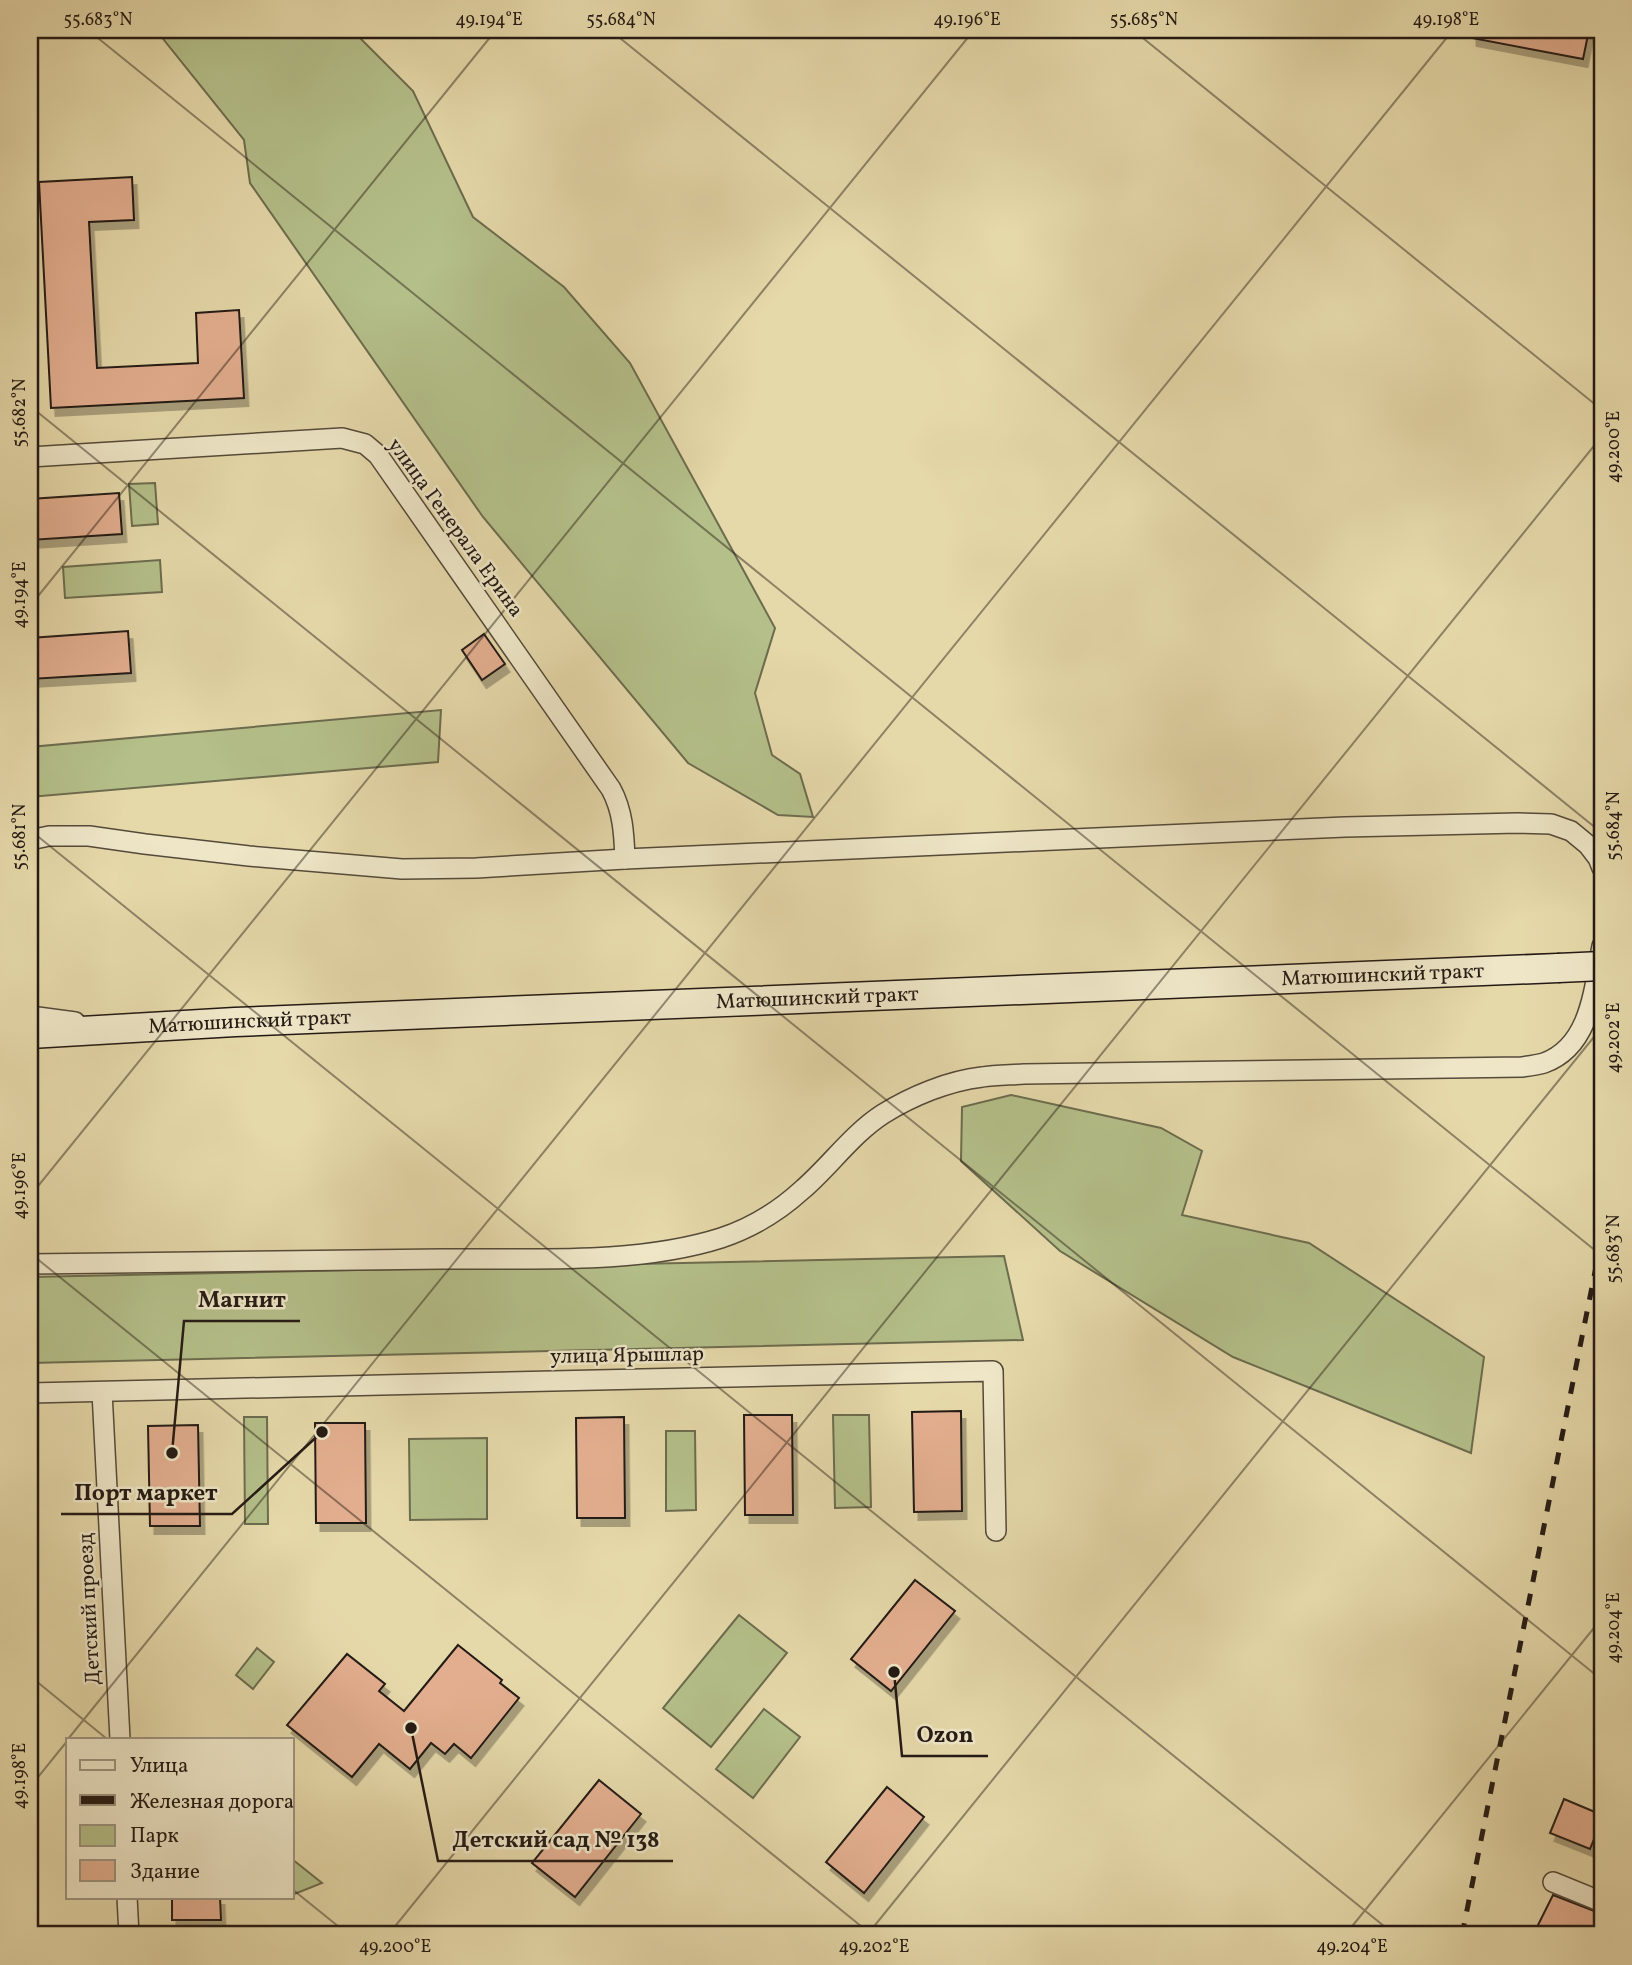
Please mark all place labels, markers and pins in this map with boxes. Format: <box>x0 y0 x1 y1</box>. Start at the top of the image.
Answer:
callout: Магнит <box>184 1277 300 1321</box>
callout: Порт маркет <box>61 1470 232 1514</box>
callout: Ozon <box>902 1712 988 1756</box>
callout: Детский сад № 138 <box>438 1817 673 1861</box>

